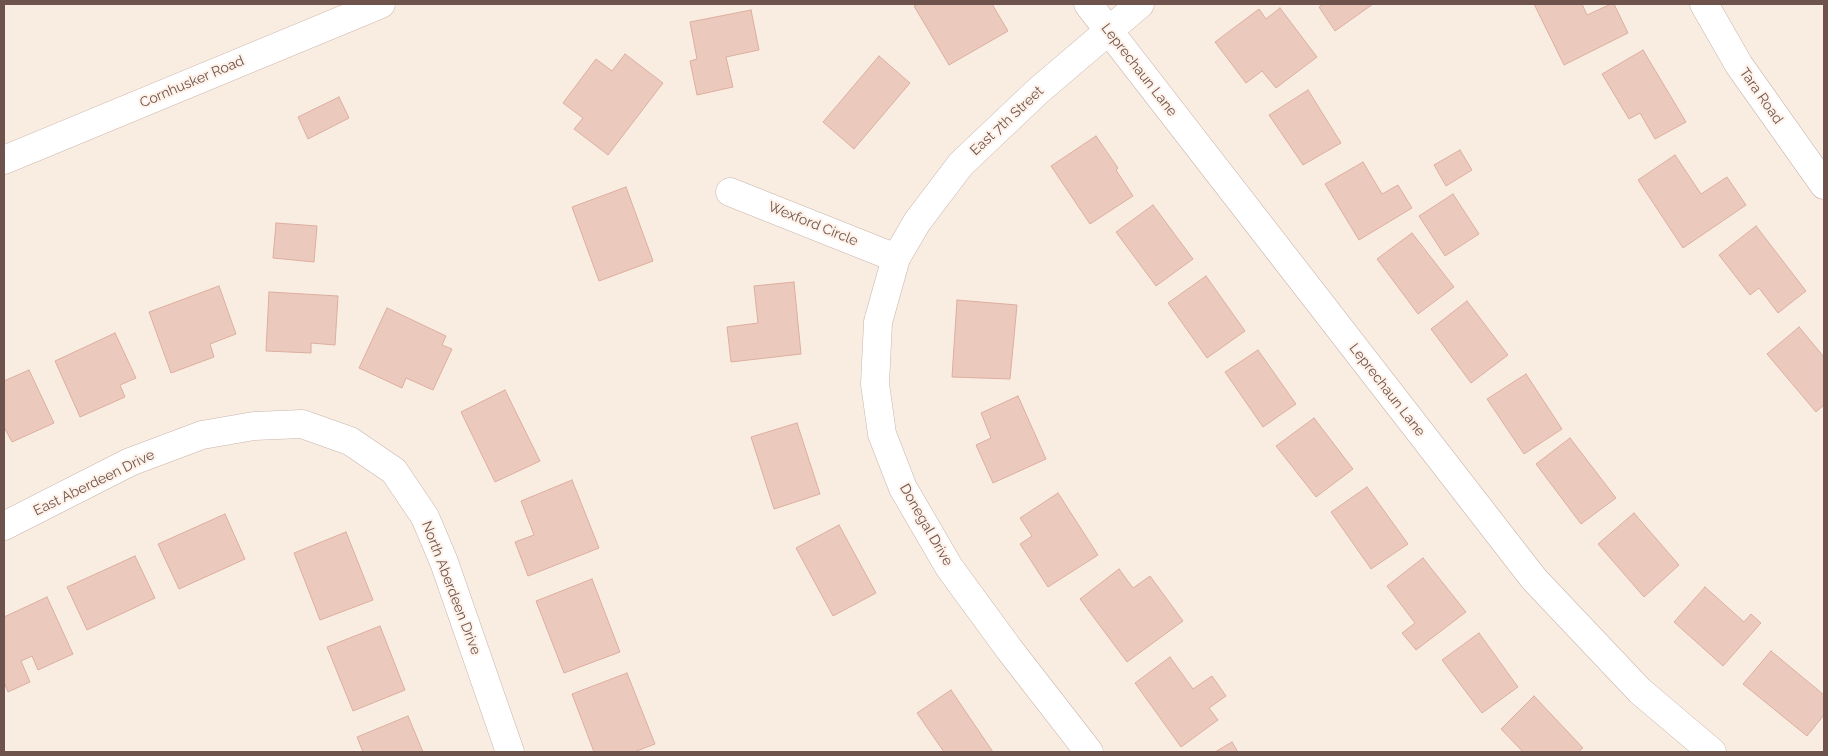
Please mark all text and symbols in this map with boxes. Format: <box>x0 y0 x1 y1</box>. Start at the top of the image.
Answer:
street label: Leprechaun Lane <box>1097 20 1181 120</box>
street label: Cornhusker Road <box>137 52 247 112</box>
street label: Tara Road <box>1736 65 1786 127</box>
street label: East 7th Street <box>967 83 1047 159</box>
street label: Wexford Circle <box>766 198 860 250</box>
street label: Leprechaun Lane <box>1345 340 1429 440</box>
street label: East Aberdeen Drive <box>31 446 157 520</box>
street label: Donegal Drive <box>896 481 956 569</box>
street label: North Aberdeen Drive <box>418 519 484 657</box>

